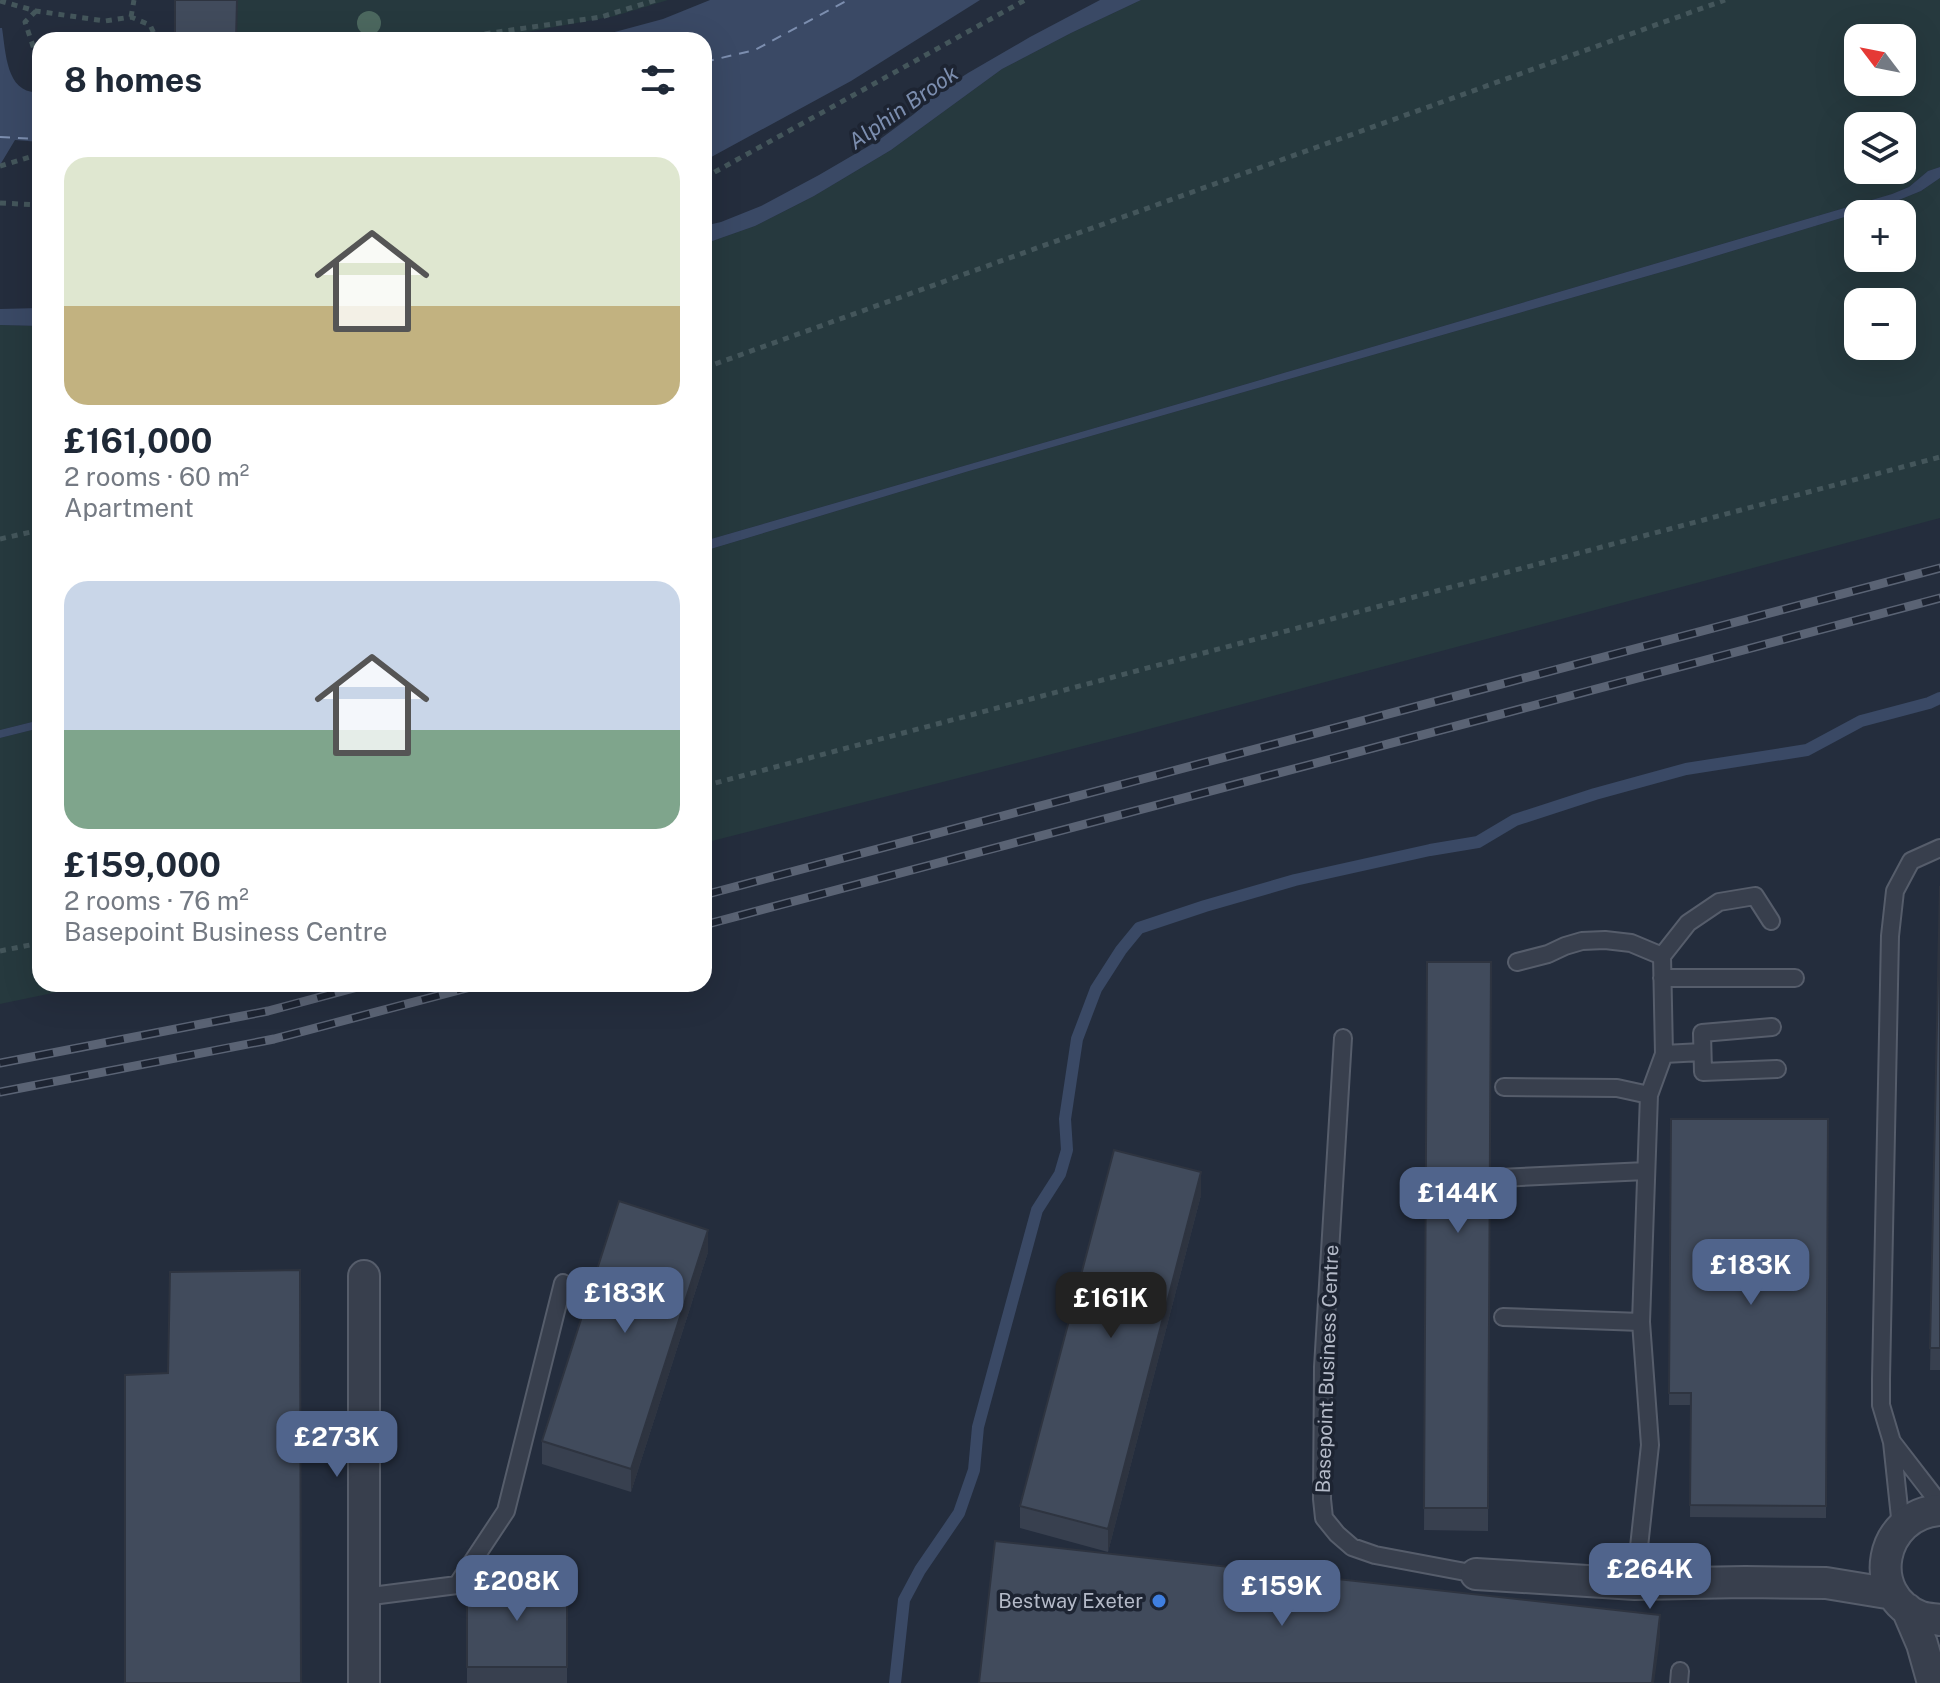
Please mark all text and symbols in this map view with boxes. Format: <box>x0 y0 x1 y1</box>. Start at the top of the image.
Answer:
north arrow <box>1844 24 1916 96</box>
map controls <box>1844 24 1916 360</box>
icon: filters <box>636 58 680 102</box>
text: 8 homes <box>64 60 202 100</box>
water label: Alphin Brook <box>843 60 963 154</box>
button: layers <box>1844 112 1916 184</box>
button: + <box>1844 200 1916 272</box>
icon: home <box>300 209 444 353</box>
button: − <box>1844 288 1916 360</box>
text: £161,000 <box>64 421 213 461</box>
text: 2 rooms · 60 m² <box>64 461 249 492</box>
text: Apartment <box>64 492 194 523</box>
icon: home <box>300 633 444 777</box>
text: £159,000 <box>64 845 221 885</box>
text: 2 rooms · 76 m² <box>64 885 249 916</box>
text: Basepoint Business Centre <box>64 916 388 947</box>
pin: £144K <box>1402 1167 1514 1235</box>
text: £144K <box>1418 1177 1498 1208</box>
pin: £183K <box>1695 1239 1807 1307</box>
street label: Basepoint Business Centre <box>1311 1244 1343 1494</box>
text: £183K <box>1710 1249 1792 1280</box>
pin: £183K <box>569 1267 681 1335</box>
pin: £161K <box>1055 1272 1167 1340</box>
text: £183K <box>584 1277 666 1308</box>
text: £161K <box>1074 1282 1148 1313</box>
pin: £273K <box>281 1411 393 1479</box>
text: £273K <box>294 1421 380 1452</box>
pin: £264K <box>1594 1543 1706 1611</box>
text: £264K <box>1607 1553 1693 1584</box>
pin: £208K <box>461 1555 573 1623</box>
pin: £159K <box>1226 1560 1338 1628</box>
text: £208K <box>474 1565 560 1596</box>
text: £159K <box>1241 1570 1323 1601</box>
place label: Bestway Exeter <box>998 1589 1143 1613</box>
marker: Bestway Exeter <box>1150 1592 1168 1610</box>

